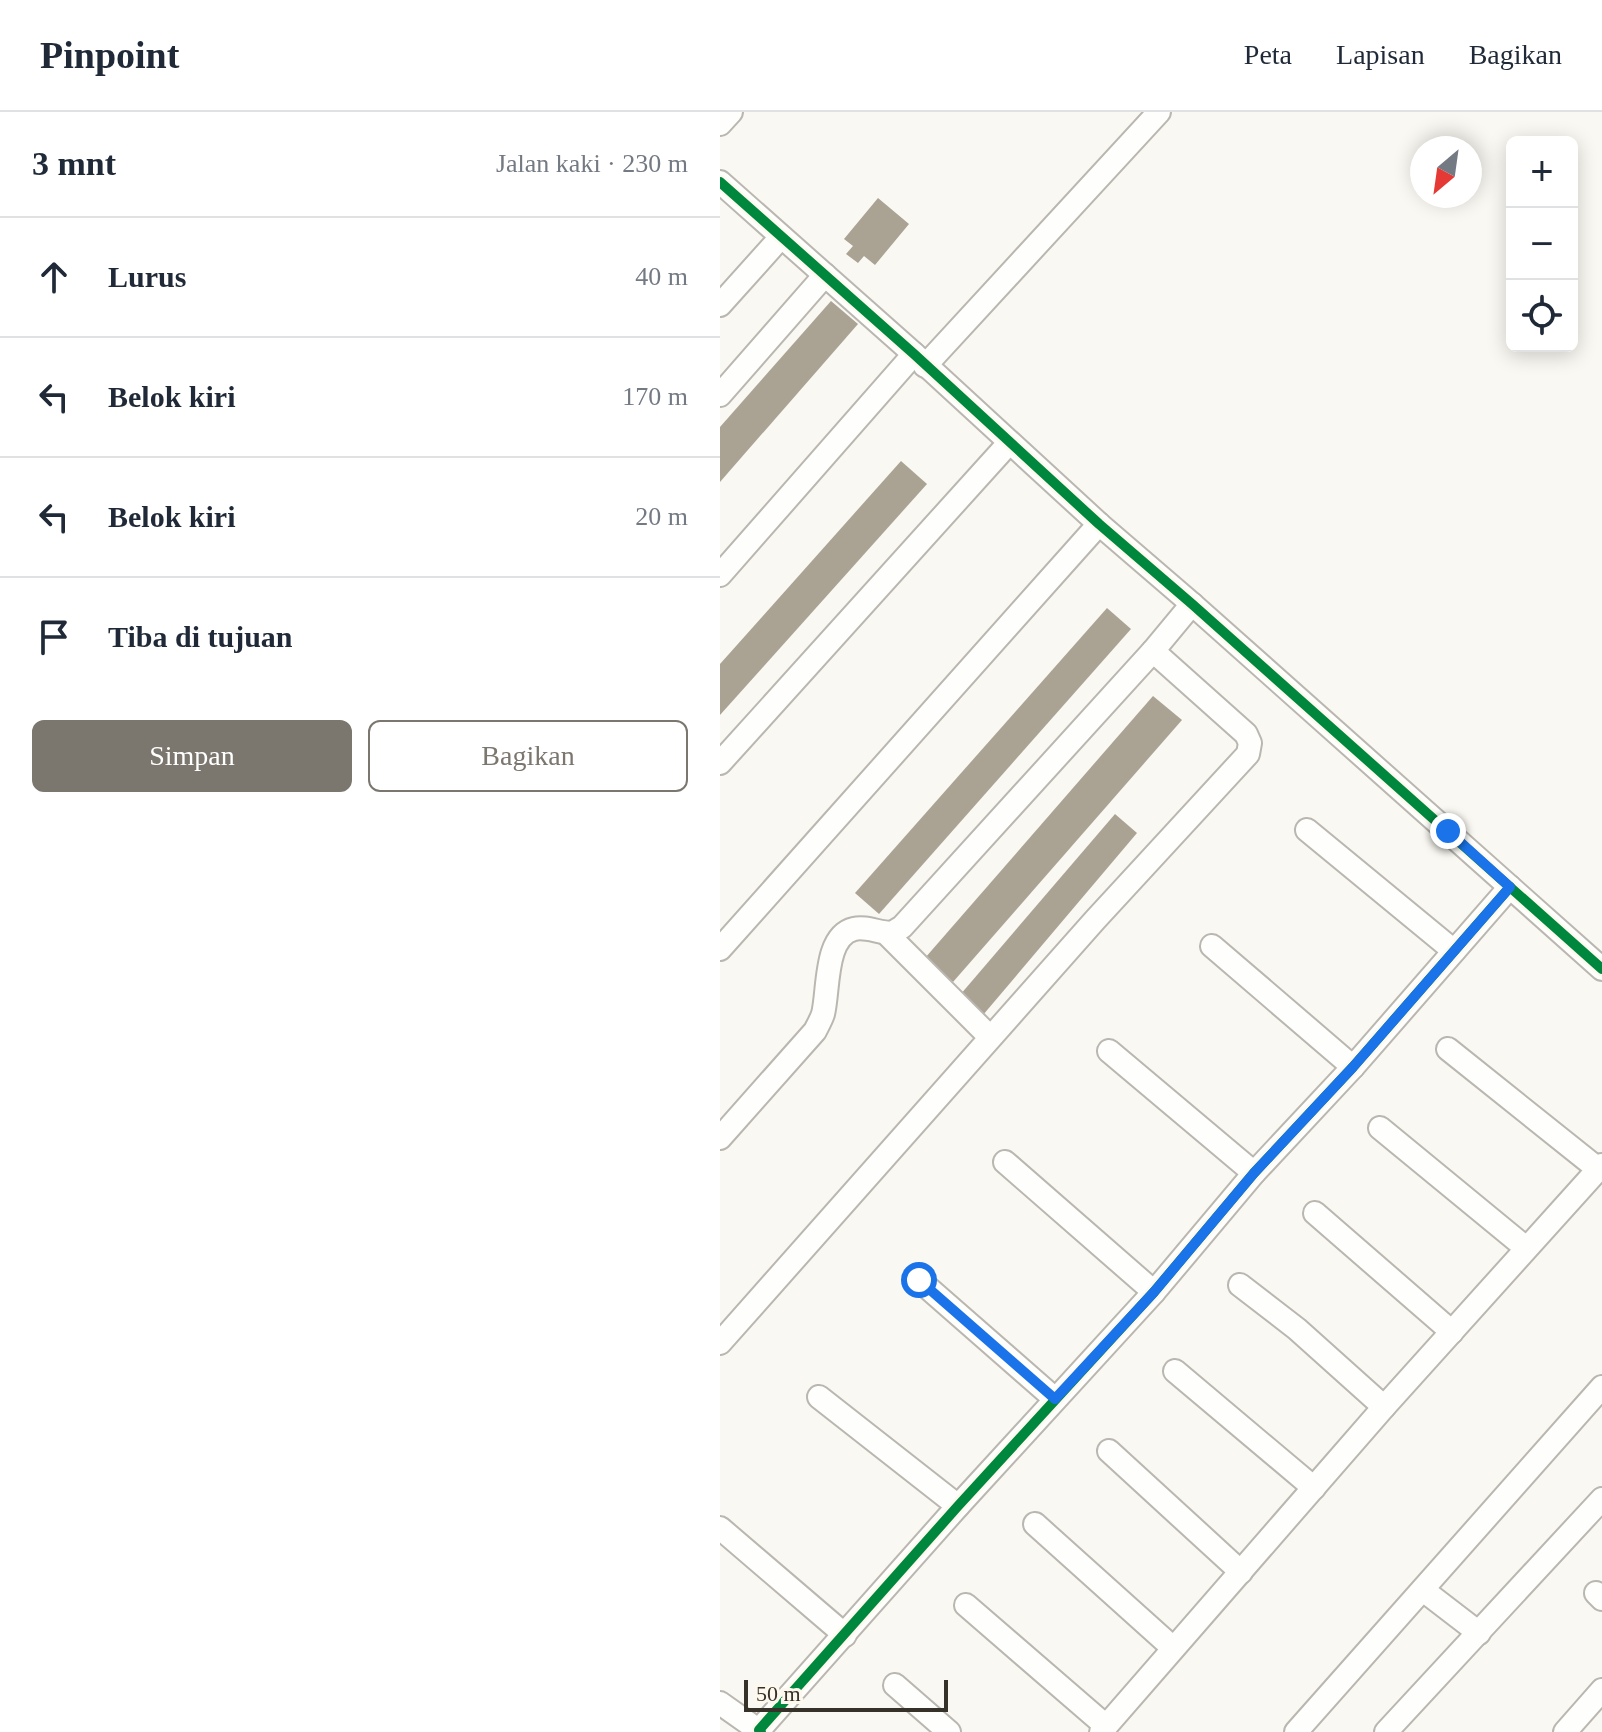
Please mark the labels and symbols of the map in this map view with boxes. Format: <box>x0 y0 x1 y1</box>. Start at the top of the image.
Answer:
north arrow <box>1410 136 1482 208</box>
route end <box>1430 813 1466 849</box>
route start <box>901 1262 937 1298</box>
scale bar <box>744 1676 948 1712</box>

